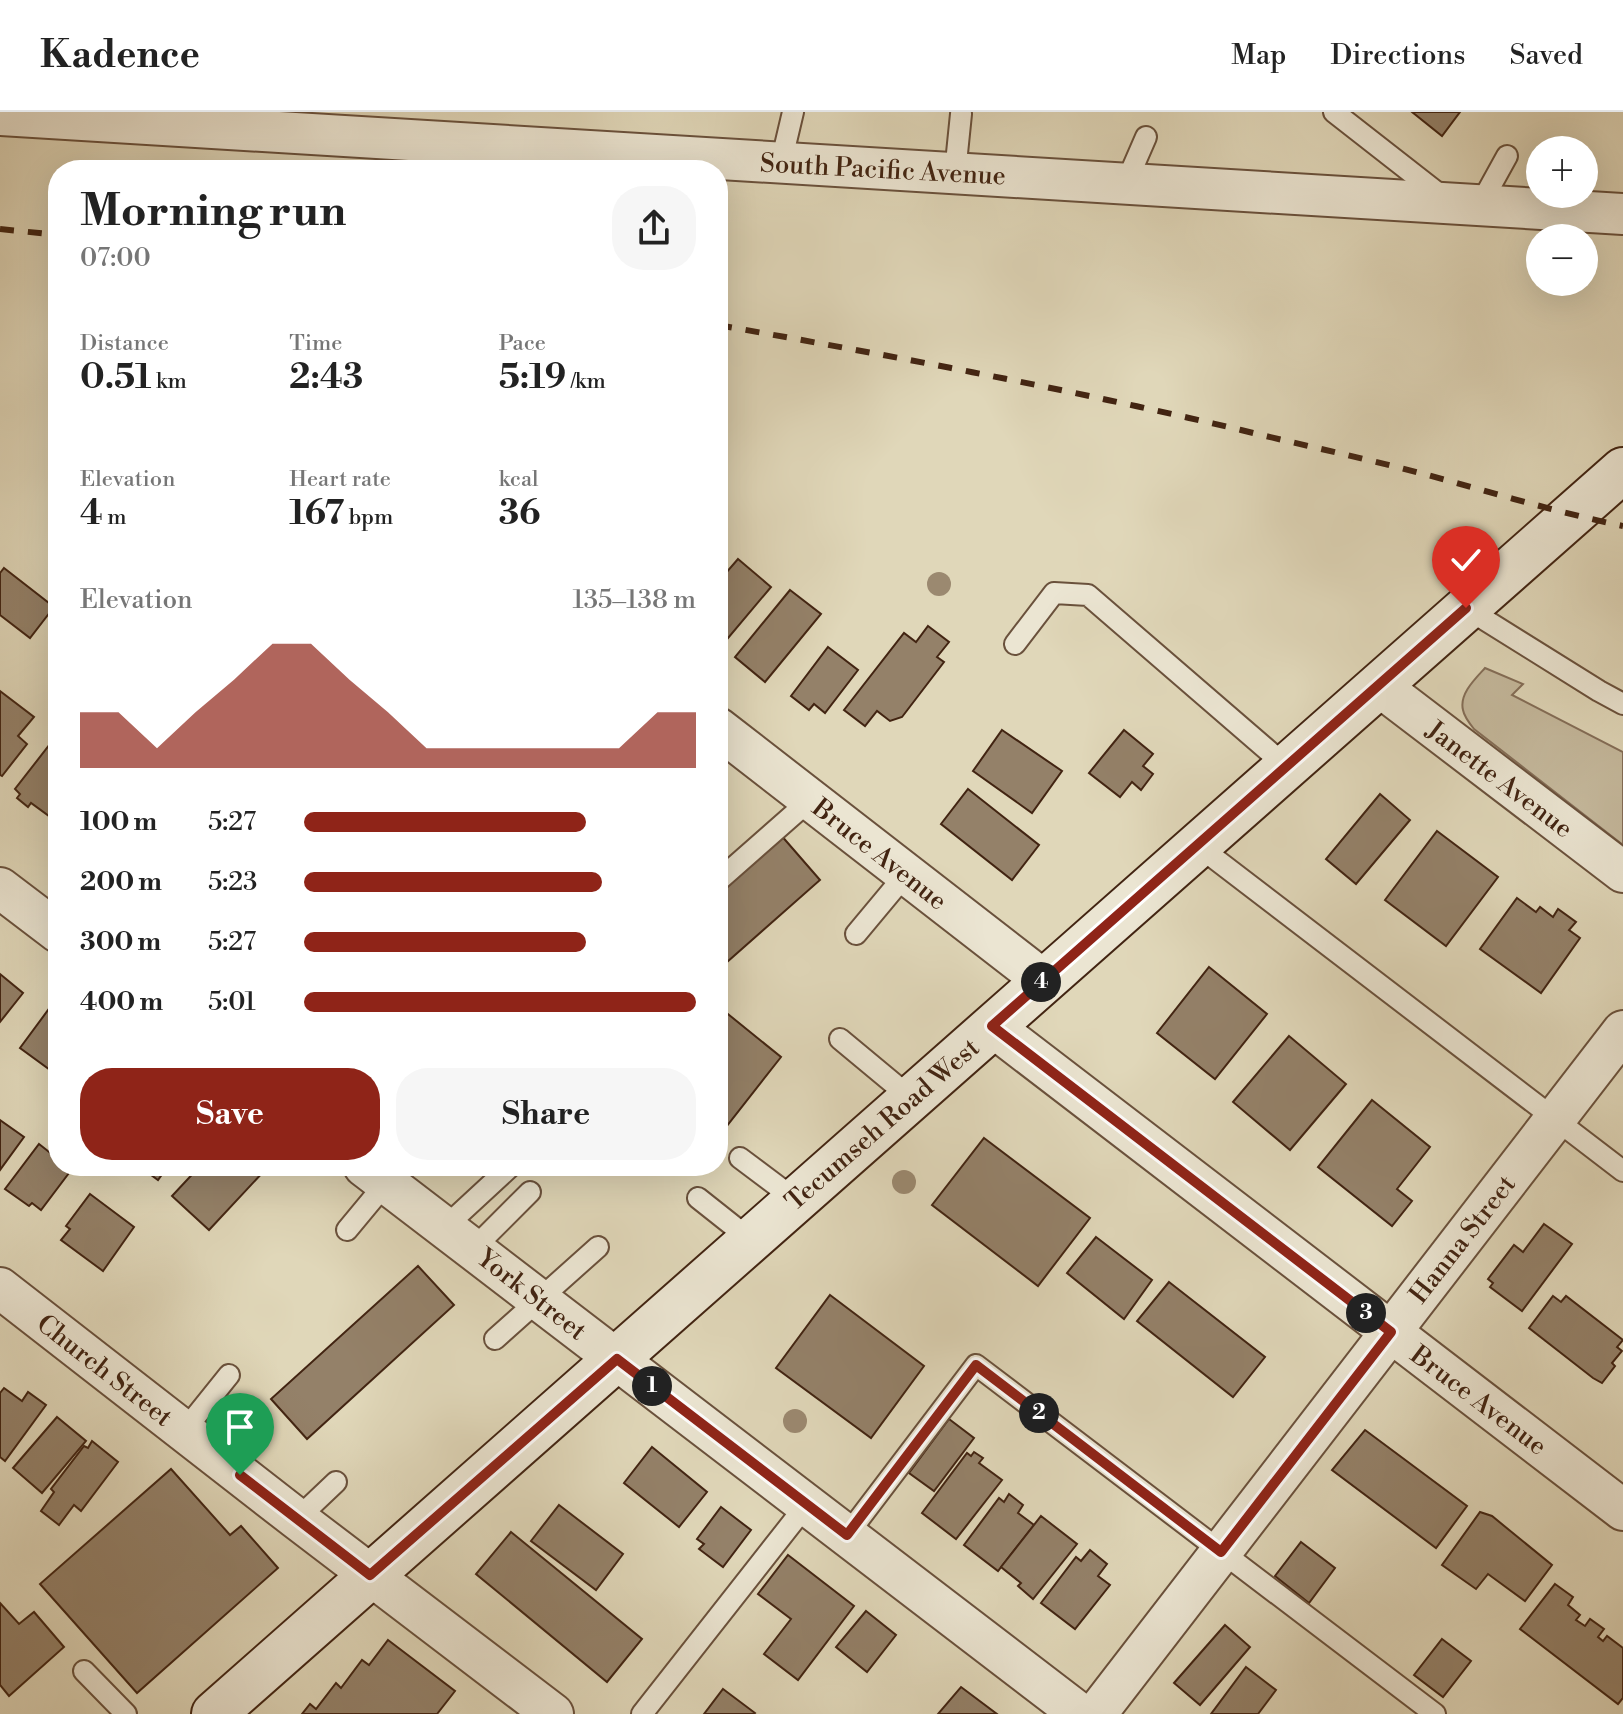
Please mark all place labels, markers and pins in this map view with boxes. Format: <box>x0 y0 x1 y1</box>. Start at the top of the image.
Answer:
pin <box>1432 526 1500 608</box>
pin: 4 <box>1021 962 1061 1002</box>
pin: 3 <box>1346 1293 1386 1333</box>
pin: 1 <box>632 1366 672 1406</box>
pin <box>206 1393 274 1475</box>
pin: 2 <box>1019 1393 1059 1433</box>

